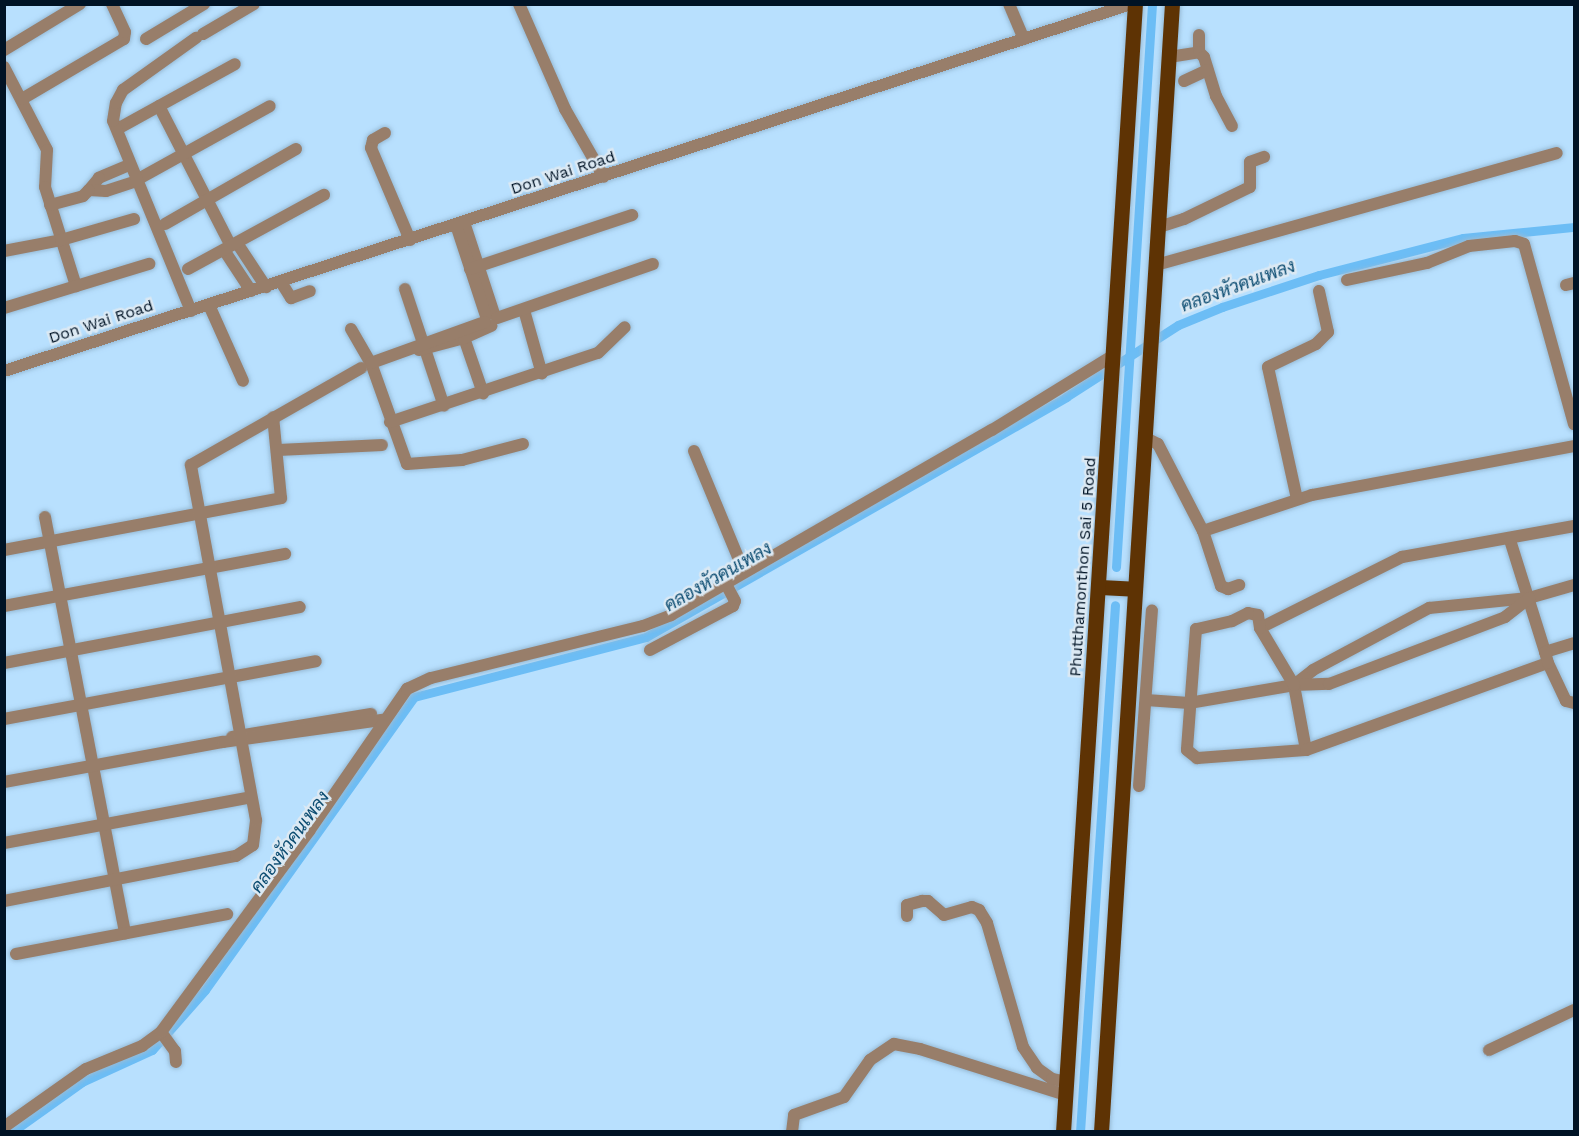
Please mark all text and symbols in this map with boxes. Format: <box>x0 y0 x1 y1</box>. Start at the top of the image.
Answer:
street label: Don Wai Road <box>508 147 618 199</box>
water label: คลองหัวคนเพลง <box>1178 255 1298 317</box>
street label: Don Wai Road <box>46 296 156 348</box>
street label: Phutthamonthon Sai 5 Road <box>1066 457 1100 677</box>
water label: คลองหัวคนเพลง <box>661 538 775 616</box>
water label: คลองหัวคนเพลง <box>246 787 334 897</box>

